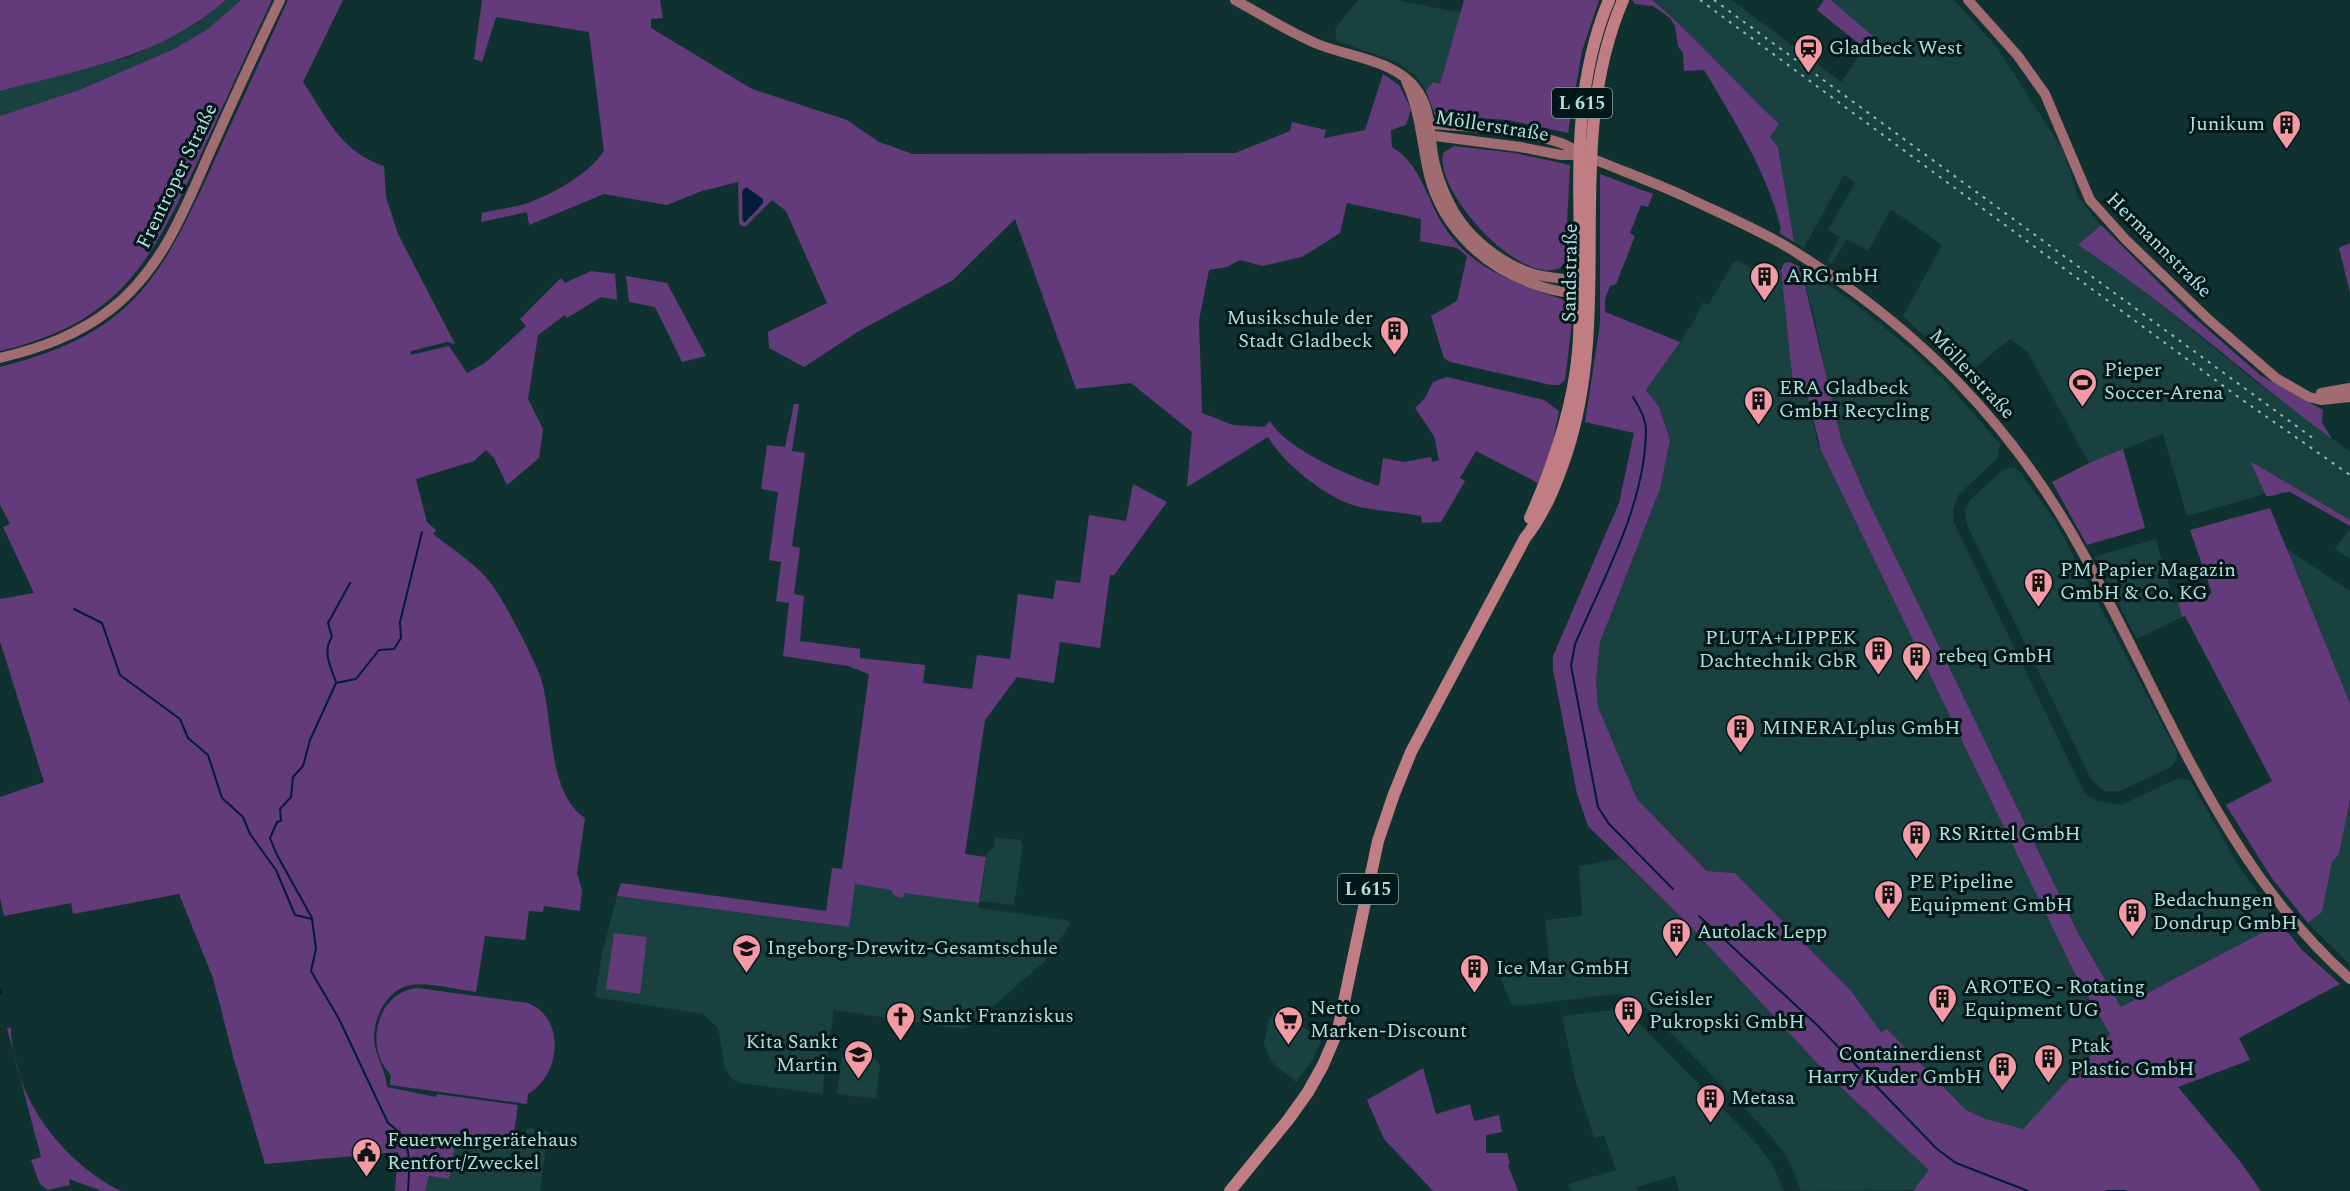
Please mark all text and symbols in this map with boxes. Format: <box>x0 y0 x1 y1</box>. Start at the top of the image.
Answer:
station icon: Gladbeck West <box>1792 32 1824 74</box>
place label: Gladbeck West <box>1829 33 1962 63</box>
road number: L 615 <box>1552 88 1612 118</box>
street label: Frentroper Straße <box>129 98 225 254</box>
street label: Möllerstraße <box>1433 102 1551 150</box>
building icon: Junikum <box>2270 108 2302 150</box>
place label: Junikum <box>2189 109 2265 139</box>
street label: Hermannstraße <box>2099 185 2219 305</box>
street label: Sandstraße <box>1554 223 1586 323</box>
building icon: ARG mbH <box>1749 260 1781 302</box>
place label: ARG mbH <box>1786 261 1879 291</box>
place label: Musikschule der Stadt Gladbeck <box>1227 303 1373 356</box>
building icon: Musikschule der Stadt Gladbeck <box>1378 314 1410 356</box>
street label: Möllerstraße <box>1922 322 2022 426</box>
place label: Pieper Soccer-Arena <box>2104 355 2224 408</box>
sports icon: Pieper Soccer-Arena <box>2067 366 2099 408</box>
place label: ERA Gladbeck GmbH Recycling <box>1779 373 1930 426</box>
building icon: ERA Gladbeck GmbH Recycling <box>1742 384 1774 426</box>
place label: PM Papier Magazin GmbH & Co. KG <box>2060 555 2236 608</box>
building icon: PM Papier Magazin GmbH & Co. KG <box>2023 566 2055 608</box>
place label: PLUTA+LIPPEK Dachtechnik GbR <box>1699 623 1858 676</box>
building icon: PLUTA+LIPPEK Dachtechnik GbR <box>1862 634 1894 676</box>
building icon: rebeq GmbH <box>1901 640 1933 682</box>
place label: rebeq GmbH <box>1938 641 2053 671</box>
building icon: MINERALplus GmbH <box>1725 712 1757 754</box>
place label: MINERALplus GmbH <box>1762 713 1961 743</box>
building icon: RS Rittel GmbH <box>1901 818 1933 860</box>
place label: RS Rittel GmbH <box>1938 819 2081 849</box>
place label: PE Pipeline Equipment GmbH <box>1909 867 2072 920</box>
road number: L 615 <box>1338 874 1398 904</box>
building icon: PE Pipeline Equipment GmbH <box>1872 878 1904 920</box>
place label: Bedachungen Dondrup GmbH <box>2153 885 2297 938</box>
building icon: Bedachungen Dondrup GmbH <box>2116 896 2148 938</box>
building icon: Autolack Lepp <box>1660 916 1692 958</box>
place label: Autolack Lepp <box>1697 917 1827 947</box>
school or university icon: Ingeborg-Drewitz-Gesamtschule <box>730 932 762 974</box>
place label: Ingeborg-Drewitz-Gesamtschule <box>767 933 1058 963</box>
building icon: Ice Mar GmbH <box>1459 952 1491 994</box>
place label: Ice Mar GmbH <box>1496 953 1630 983</box>
place label: AROTEQ - Rotating Equipment UG <box>1964 972 2145 1025</box>
building icon: AROTEQ - Rotating Equipment UG <box>1927 982 1959 1024</box>
place label: Geisler Pukropski GmbH <box>1649 984 1805 1037</box>
place label: Netto Marken-Discount <box>1310 993 1467 1046</box>
building icon: Geisler Pukropski GmbH <box>1612 994 1644 1036</box>
church icon: Sankt Franziskus <box>885 1000 917 1042</box>
place label: Sankt Franziskus <box>922 1001 1074 1031</box>
supermarket icon: Netto Marken-Discount <box>1273 1004 1305 1046</box>
place label: Kita Sankt Martin <box>745 1027 838 1080</box>
place label: Ptak Plastic GmbH <box>2070 1031 2195 1084</box>
school or university icon: Kita Sankt Martin <box>843 1038 875 1080</box>
place label: Containerdienst Harry Kuder GmbH <box>1807 1039 1982 1092</box>
building icon: Ptak Plastic GmbH <box>2033 1042 2065 1084</box>
building icon: Containerdienst Harry Kuder GmbH <box>1987 1050 2019 1092</box>
building icon: Metasa <box>1694 1082 1726 1124</box>
place label: Metasa <box>1731 1083 1795 1113</box>
place label: Feuerwehrgerätehaus Rentfort/Zweckel <box>387 1125 578 1178</box>
public building icon: Feuerwehrgerätehaus Rentfort/Zweckel <box>350 1136 382 1178</box>

